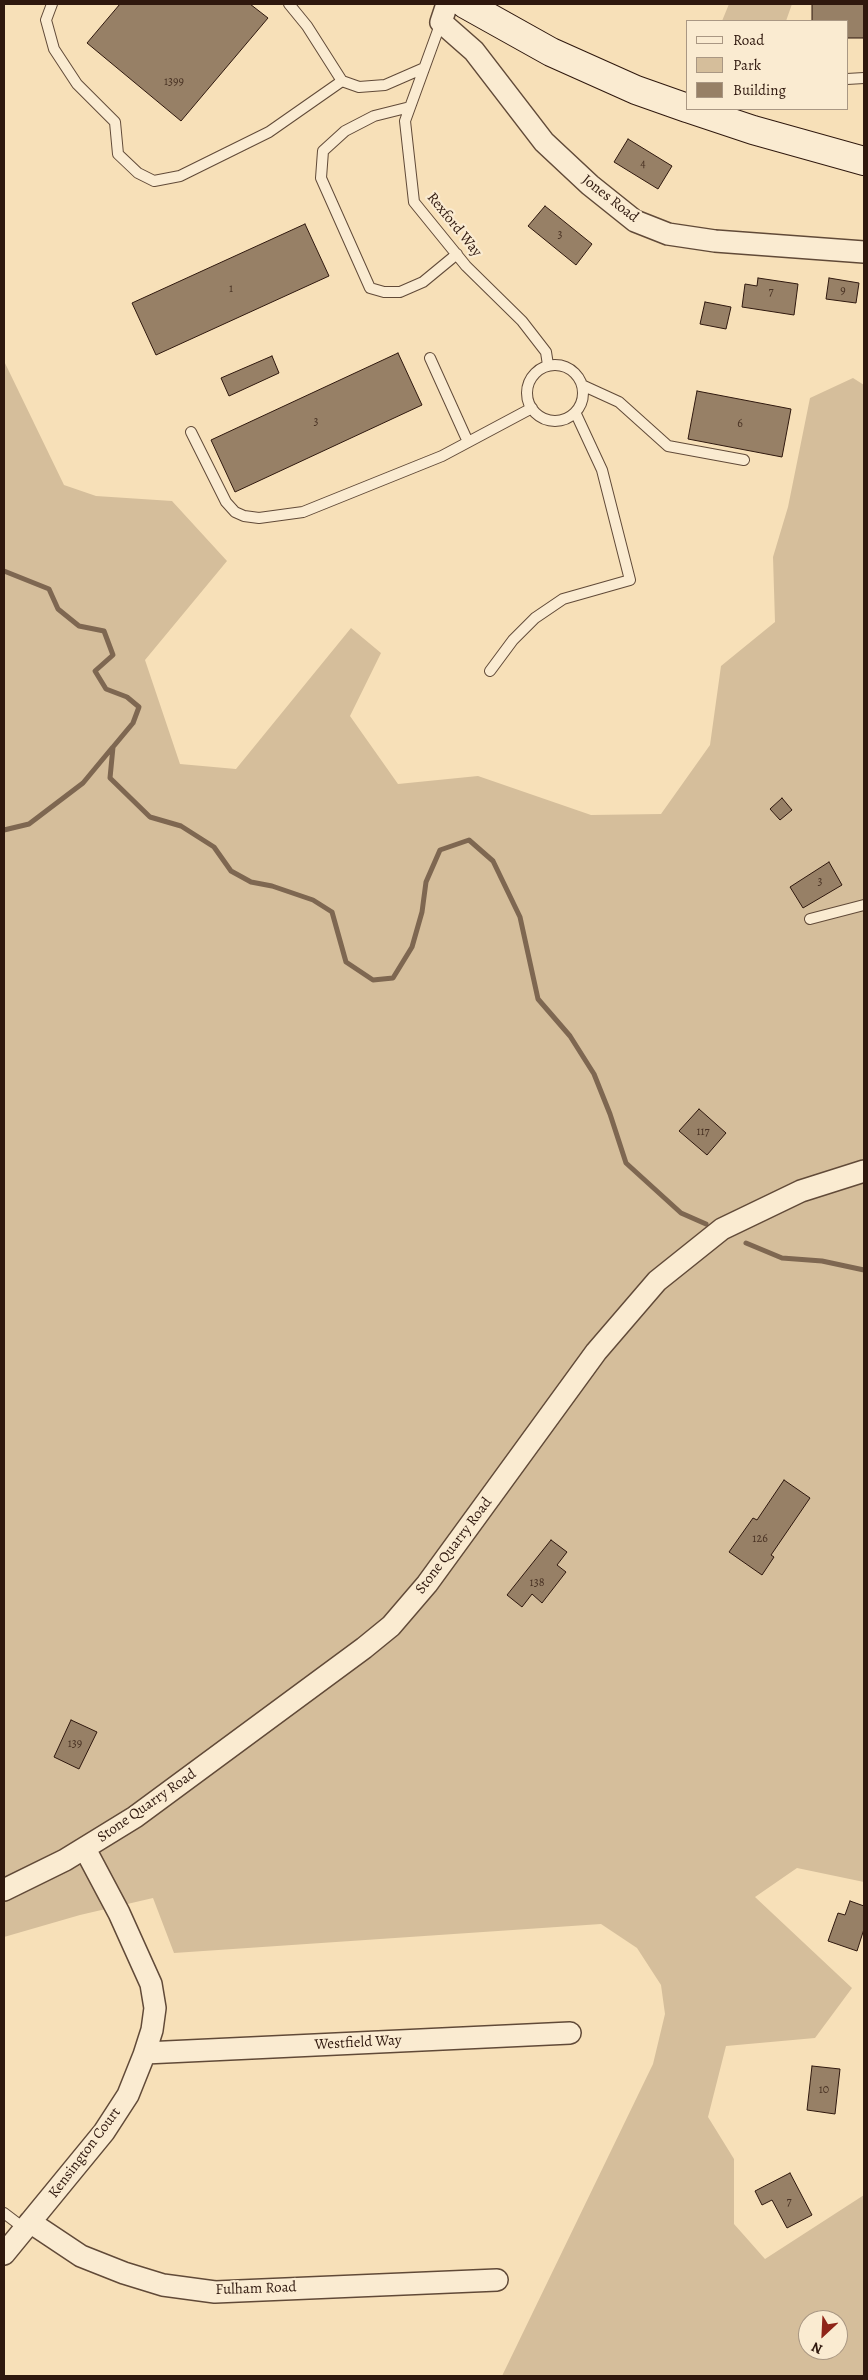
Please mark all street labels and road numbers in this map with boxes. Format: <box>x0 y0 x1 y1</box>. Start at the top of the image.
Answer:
street label: Jones Road <box>578 171 642 227</box>
street label: Rexford Way <box>423 189 485 261</box>
street label: Stone Quarry Road <box>412 1494 496 1598</box>
street label: Stone Quarry Road <box>94 1765 200 1847</box>
street label: Westfield Way <box>314 2032 402 2054</box>
street label: Kensington Court <box>45 2104 125 2202</box>
street label: Fulham Road <box>215 2279 297 2299</box>

